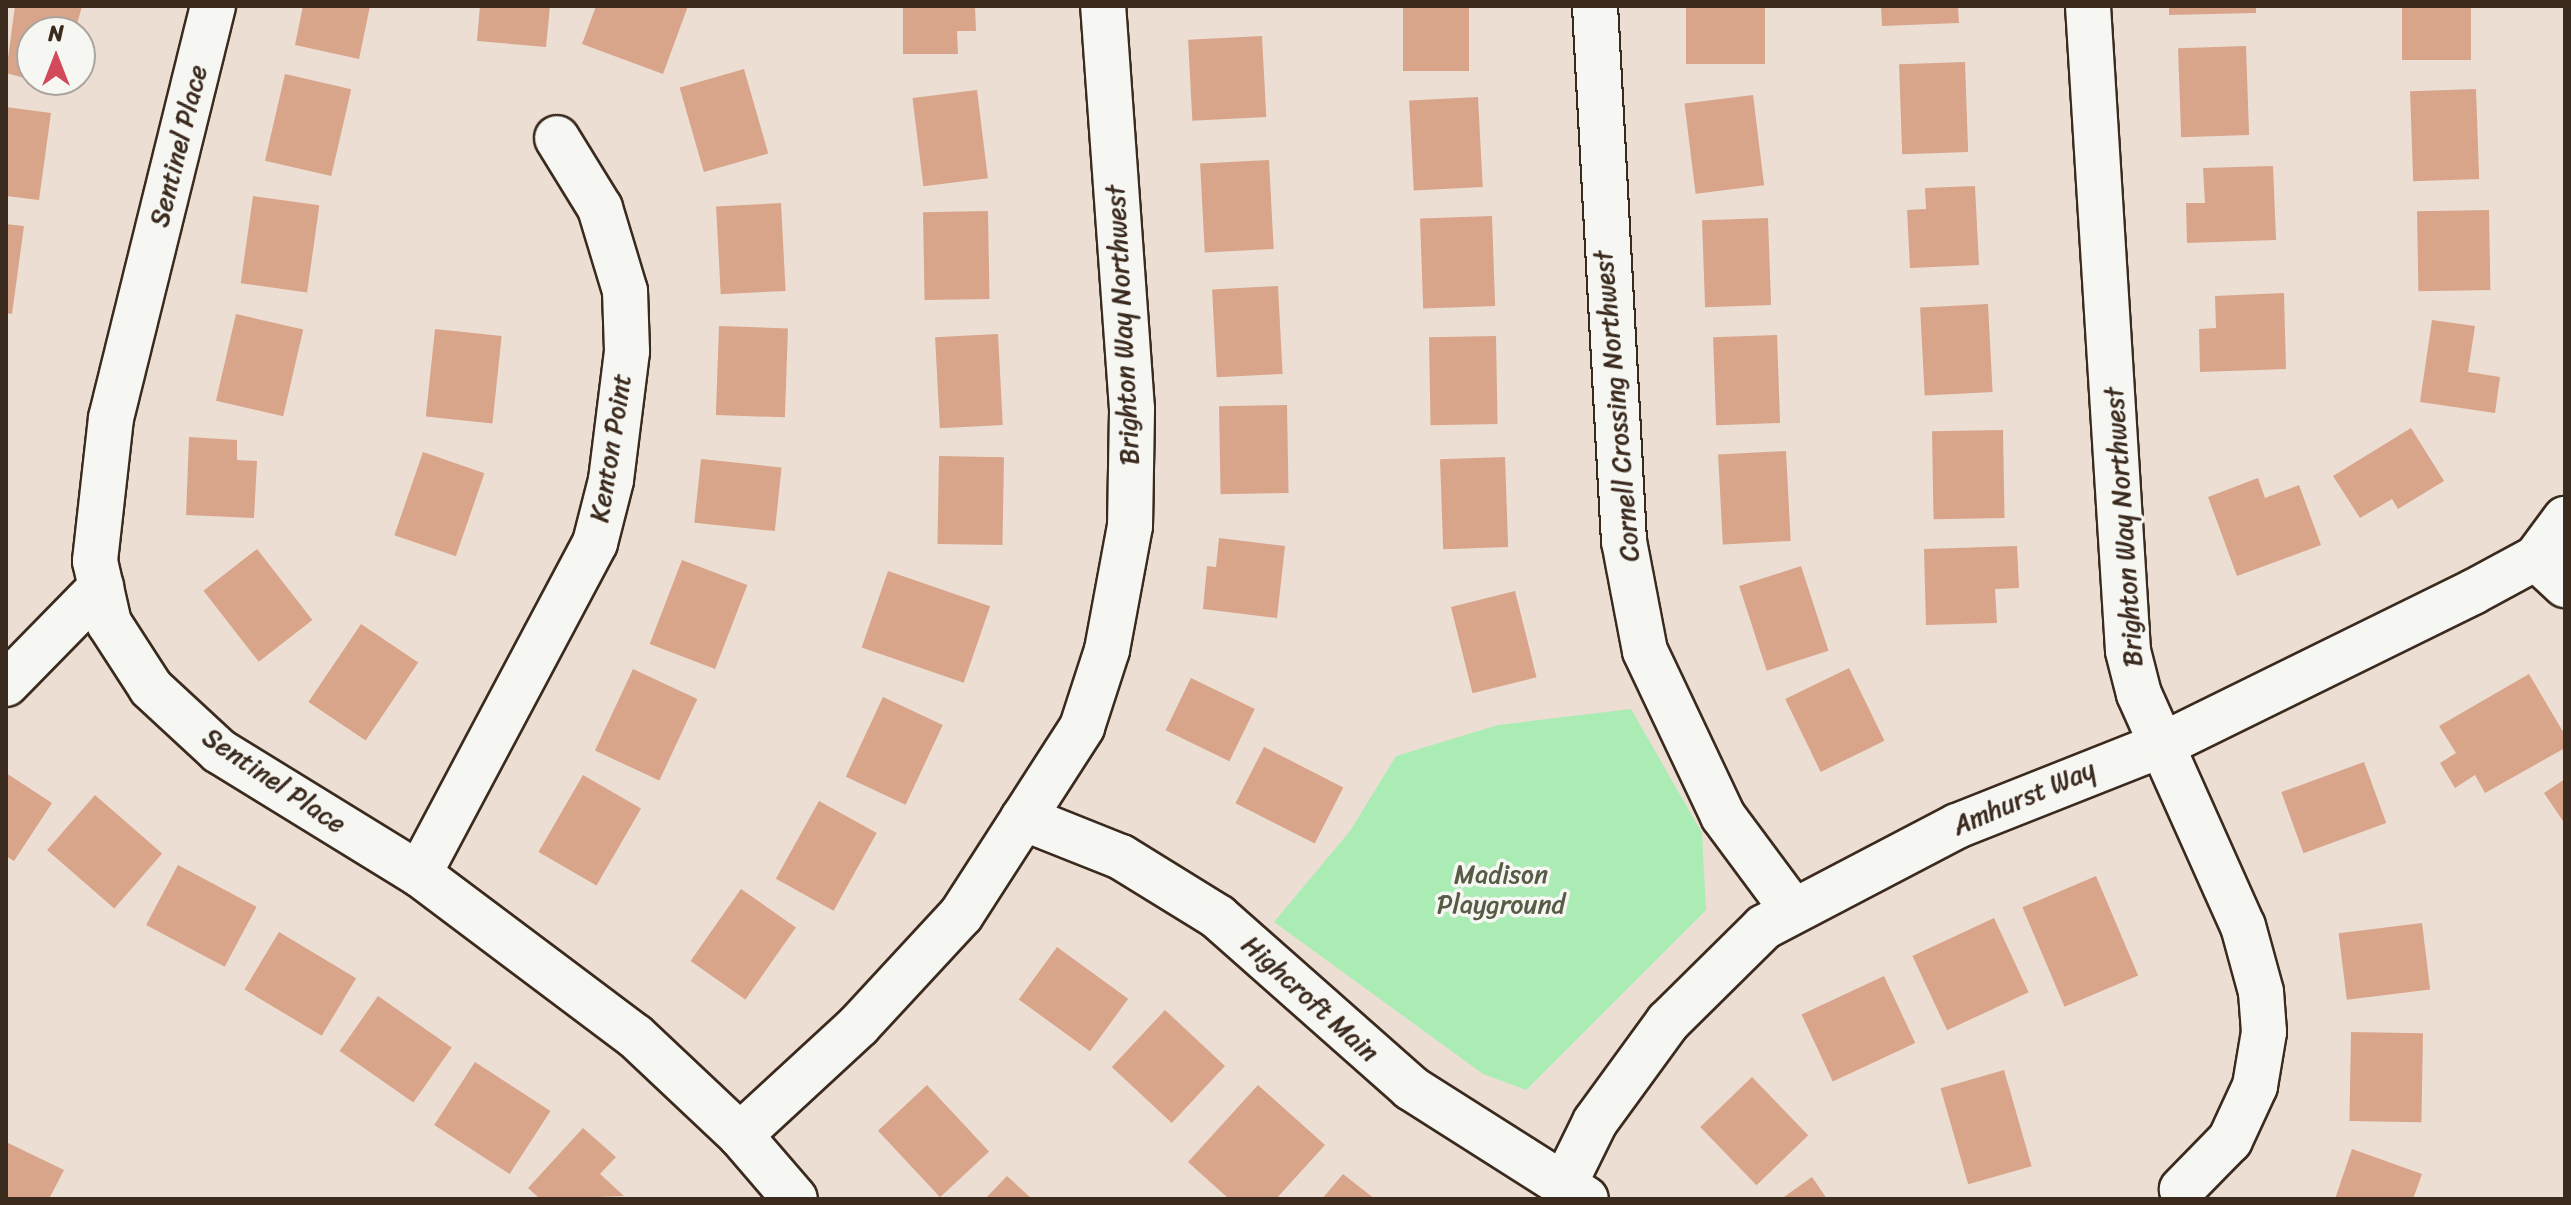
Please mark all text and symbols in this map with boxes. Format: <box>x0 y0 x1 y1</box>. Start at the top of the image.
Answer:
text: N <box>48 14 64 53</box>
north arrow <box>16 16 96 96</box>
street label: Sentinel Place <box>144 62 214 230</box>
street label: Brighton Way Northwest <box>1100 184 1146 466</box>
street label: Cornell Crossing Northwest <box>1588 248 1646 564</box>
street label: Kenton Point <box>584 371 638 525</box>
street label: Brighton Way Northwest <box>2099 386 2149 668</box>
street label: Sentinel Place <box>197 722 351 840</box>
street label: Amhurst Way <box>1948 754 2100 842</box>
park label: Madison Playground <box>1437 859 1565 920</box>
street label: Highcroft Main <box>1235 929 1385 1069</box>

